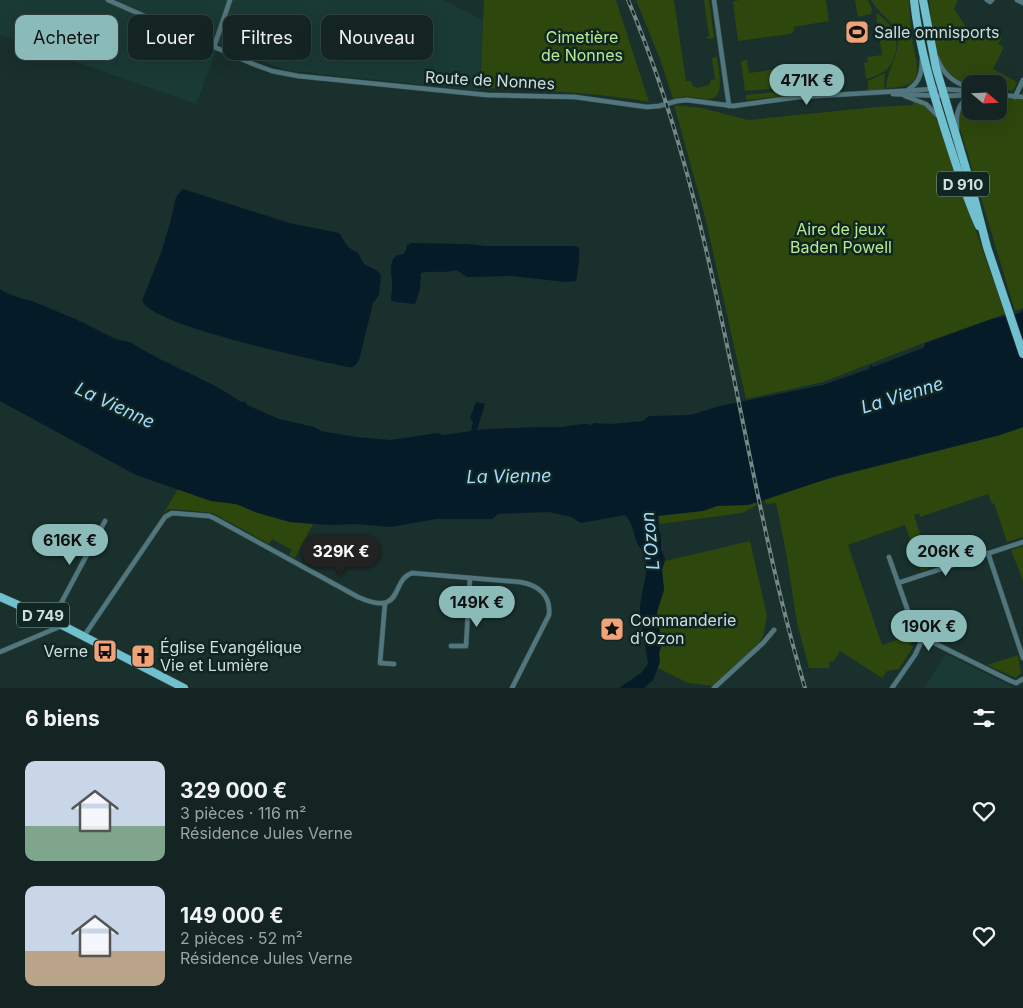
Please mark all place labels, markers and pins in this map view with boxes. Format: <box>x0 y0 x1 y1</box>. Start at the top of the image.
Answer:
sports icon: Salle omnisports <box>844 19 870 45</box>
place label: Salle omnisports <box>874 22 999 42</box>
pin: 471K € <box>766 64 848 106</box>
pin: 616K € <box>29 524 111 566</box>
pin: 329K € <box>300 534 382 577</box>
pin: 206K € <box>905 534 987 577</box>
pin: 149K € <box>436 586 518 628</box>
place label: Commanderie d'Ozon <box>630 610 736 648</box>
pin: 190K € <box>888 610 970 652</box>
place icon: Commanderie d'Ozon <box>599 616 625 642</box>
place label: Église Evangélique Vie et Lumière <box>160 637 302 675</box>
bus stop icon: Verne <box>92 638 118 664</box>
place label: Verne <box>43 641 88 661</box>
church icon: Église Evangélique Vie et Lumière <box>130 643 156 669</box>

